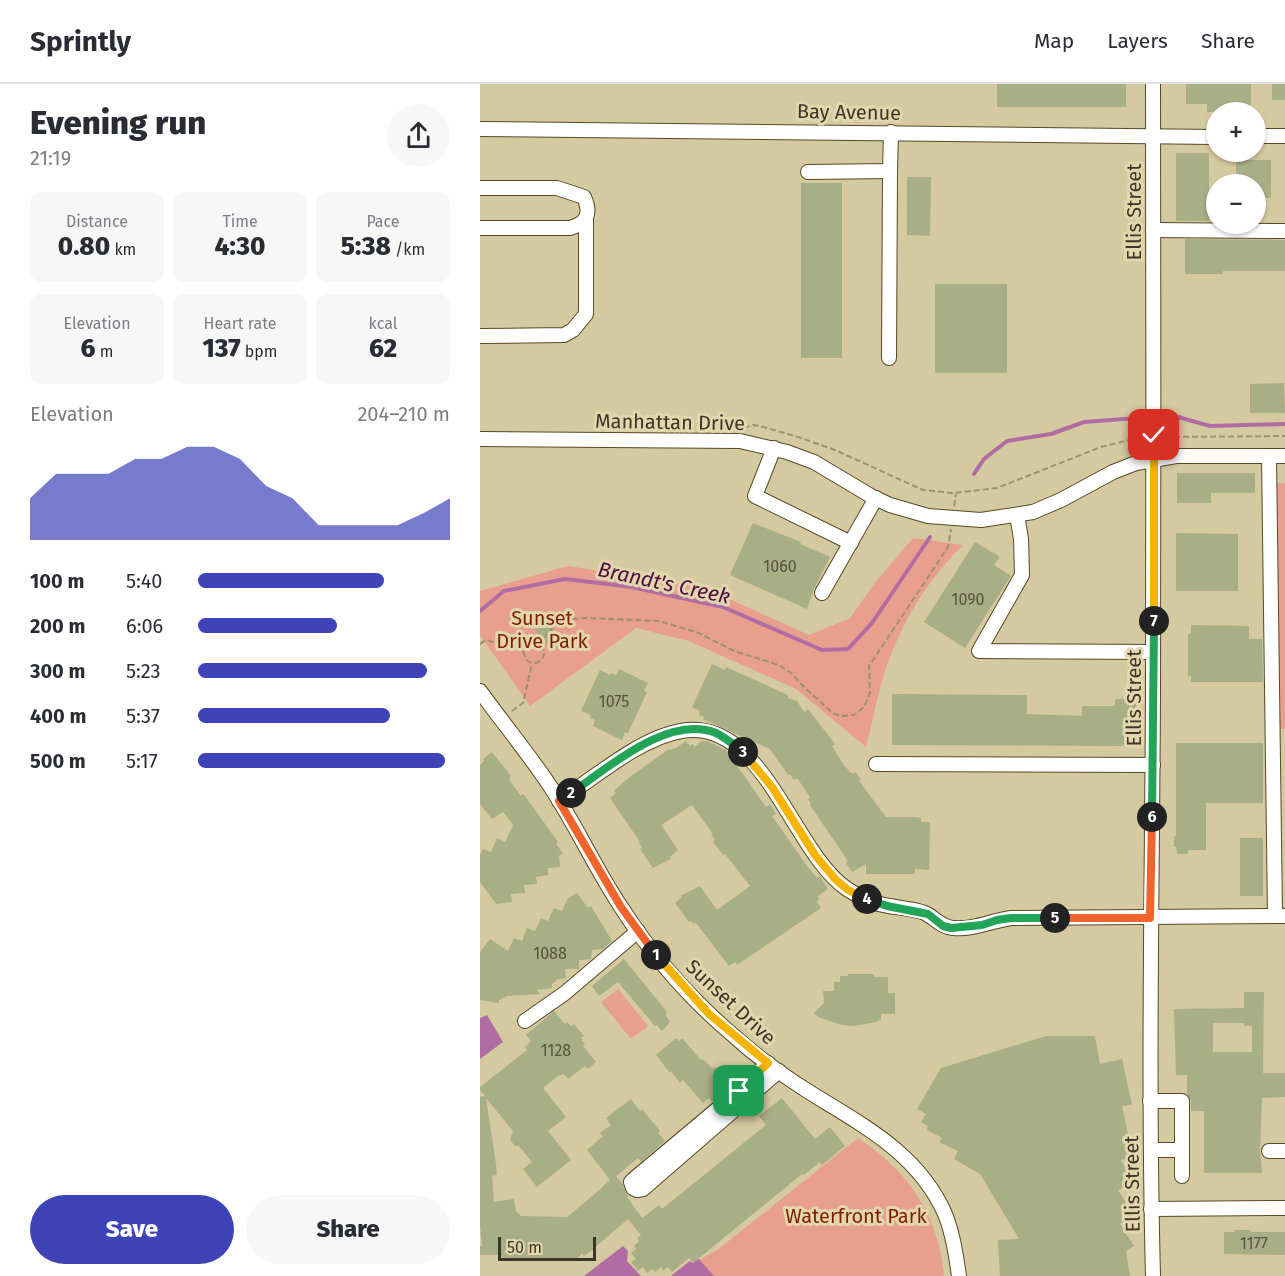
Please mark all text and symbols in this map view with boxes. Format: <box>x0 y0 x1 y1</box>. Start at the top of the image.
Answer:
text: Sprintly <box>30 25 131 58</box>
text: Map <box>1034 28 1074 54</box>
text: Layers <box>1107 28 1168 54</box>
text: Share <box>1201 28 1255 54</box>
street label: Bay Avenue <box>797 99 901 125</box>
map controls <box>1206 102 1266 234</box>
button: + <box>1206 102 1266 162</box>
text: Evening run <box>30 103 206 143</box>
button: share <box>387 104 450 167</box>
text: 21:19 <box>30 146 71 170</box>
street label: Ellis Street <box>1122 163 1146 260</box>
button: − <box>1206 174 1266 234</box>
text: Distance <box>66 212 128 231</box>
text: Time <box>222 212 258 231</box>
text: Pace <box>366 212 400 231</box>
text: 0.80 <box>58 231 110 262</box>
text: 4:30 <box>215 231 265 262</box>
text: 5:38 <box>341 231 391 262</box>
text: km <box>110 240 136 259</box>
text: /km <box>391 240 425 259</box>
text: Elevation <box>63 314 131 333</box>
text: Heart rate <box>204 314 276 333</box>
text: kcal <box>369 314 397 333</box>
text: 6 <box>81 333 95 364</box>
text: 137 <box>202 333 241 364</box>
text: 62 <box>369 333 397 364</box>
text: m <box>95 342 113 361</box>
text: bpm <box>241 342 278 361</box>
text: Elevation <box>30 402 114 426</box>
text: 204–210 m <box>357 402 450 426</box>
street label: Manhattan Drive <box>595 409 745 435</box>
pin <box>1128 409 1179 460</box>
icon: check <box>1137 418 1170 451</box>
water label: Brandt's Creek <box>595 556 733 610</box>
house number: 1060 <box>763 557 797 576</box>
text: 100 m <box>30 569 84 593</box>
text: 5:40 <box>126 569 163 593</box>
house number: 1090 <box>951 590 985 609</box>
park label: Sunset Drive Park <box>496 606 589 653</box>
pin: 7 <box>1139 606 1169 636</box>
text: 7 <box>1150 611 1158 630</box>
text: 200 m <box>30 614 85 638</box>
text: 6:06 <box>126 614 163 638</box>
street label: Ellis Street <box>1122 649 1146 746</box>
text: 300 m <box>30 659 85 683</box>
text: 5:23 <box>126 659 161 683</box>
house number: 1075 <box>599 692 629 711</box>
text: 400 m <box>30 704 86 728</box>
text: 5:37 <box>126 704 160 728</box>
pin: 3 <box>728 737 758 767</box>
text: 3 <box>739 742 747 761</box>
text: 500 m <box>30 749 86 773</box>
text: 5:17 <box>126 749 158 773</box>
pin: 2 <box>556 778 586 808</box>
text: 2 <box>567 783 575 802</box>
pin: 6 <box>1137 802 1167 832</box>
text: 6 <box>1147 807 1157 826</box>
pin: 4 <box>852 884 882 914</box>
text: 4 <box>862 889 872 908</box>
pin: 5 <box>1040 903 1070 933</box>
text: 5 <box>1051 908 1059 927</box>
pin: 1 <box>641 940 671 970</box>
house number: 1088 <box>533 944 567 963</box>
text: 1 <box>652 945 660 964</box>
street label: Sunset Drive <box>681 954 781 1050</box>
house number: 1128 <box>541 1041 571 1060</box>
pin <box>713 1065 764 1116</box>
icon: arrive <box>722 1074 755 1107</box>
street label: Ellis Street <box>1119 1135 1145 1233</box>
button: Save <box>30 1195 234 1264</box>
button: Share <box>246 1195 450 1264</box>
park label: Waterfront Park <box>785 1204 927 1228</box>
scale bar <box>498 1234 596 1262</box>
house number: 1177 <box>1240 1234 1268 1253</box>
text: 50 m <box>507 1238 542 1257</box>

